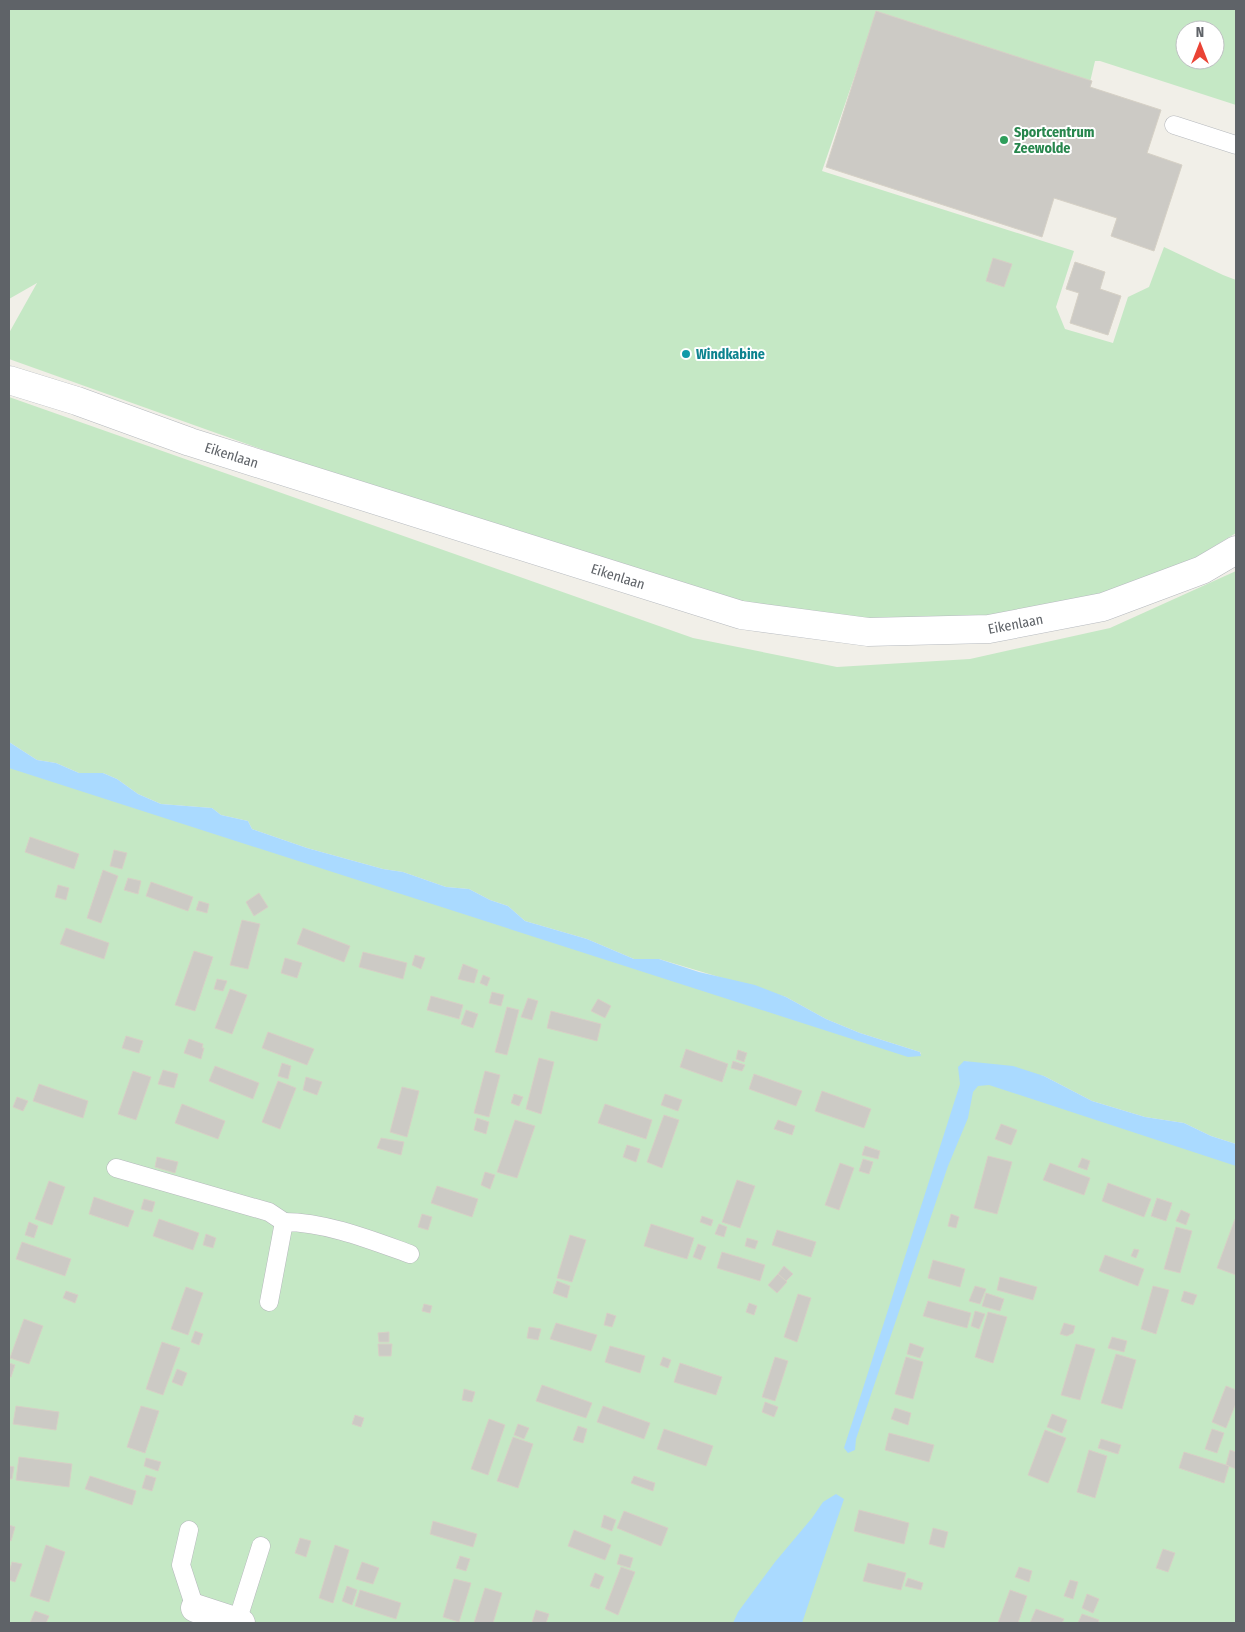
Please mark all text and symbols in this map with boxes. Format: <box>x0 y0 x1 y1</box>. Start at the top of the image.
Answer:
north arrow <box>1175 20 1225 70</box>
text: N <box>1196 24 1204 41</box>
place label: Sportcentrum Zeewolde <box>1014 124 1095 157</box>
marker: Sportcentrum Zeewolde <box>998 134 1010 146</box>
place label: Windkabine <box>696 346 765 363</box>
marker: Windkabine <box>680 348 692 360</box>
street label: Eikenlaan <box>203 439 261 471</box>
street label: Eikenlaan <box>589 560 647 593</box>
street label: Eikenlaan <box>987 610 1044 638</box>

